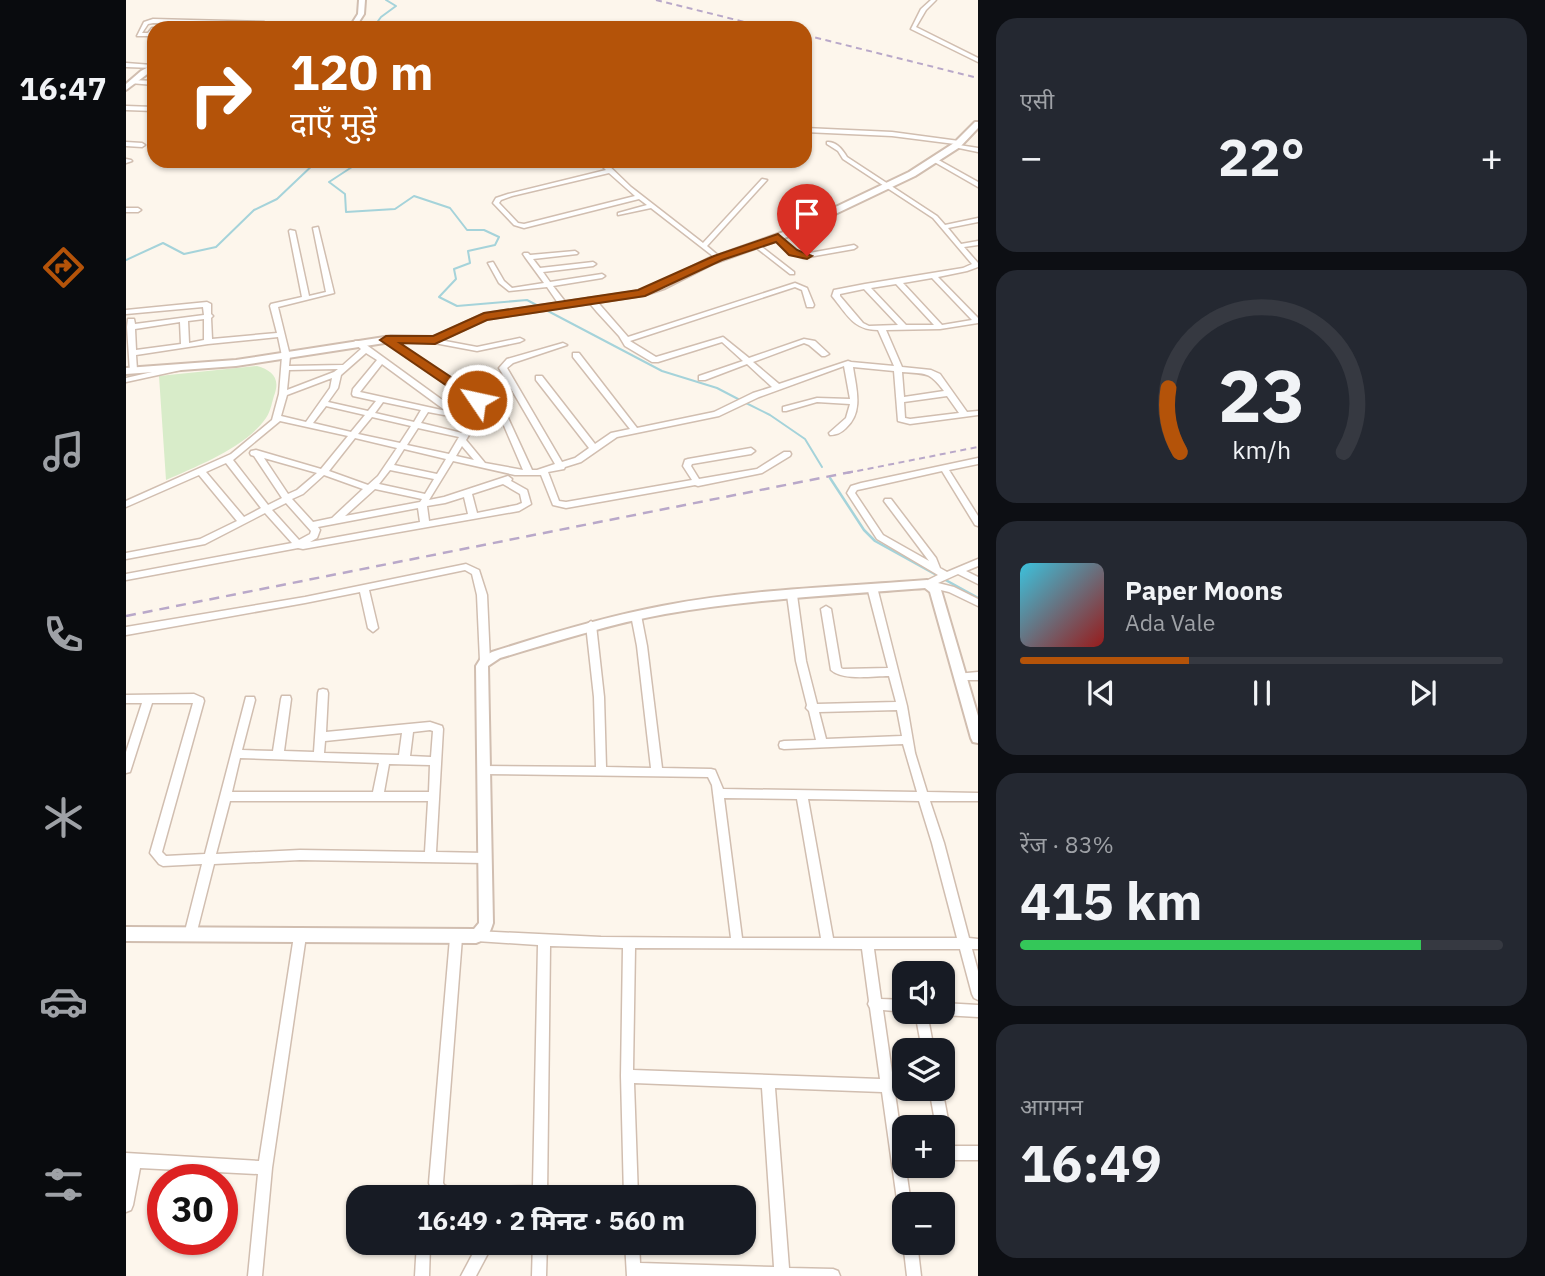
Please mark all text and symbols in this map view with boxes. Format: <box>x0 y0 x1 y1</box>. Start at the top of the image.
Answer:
text: 120 m <box>290 40 434 103</box>
icon: right <box>175 49 266 140</box>
text: 16:47 <box>19 67 107 109</box>
text: एसी <box>1020 85 1054 115</box>
text: दाएँ मुड़ें <box>290 102 377 144</box>
text: 22° <box>1218 123 1305 190</box>
text: − <box>1020 132 1043 181</box>
text: + <box>1480 132 1503 181</box>
pin <box>777 184 837 256</box>
icon: arrive <box>788 195 826 233</box>
icon: directions <box>39 243 88 292</box>
text: 23 <box>1218 348 1305 443</box>
position arrow <box>440 363 514 437</box>
icon: music <box>39 427 88 476</box>
text: km/h <box>1232 433 1291 466</box>
text: Paper Moons <box>1125 573 1283 607</box>
text: Ada Vale <box>1125 607 1215 637</box>
icon: phone <box>39 610 88 659</box>
icon: previous <box>1082 674 1120 712</box>
icon: pause <box>1243 674 1281 712</box>
icon: next <box>1404 674 1442 712</box>
icon: climate <box>39 793 88 842</box>
text: रेंज · 83% <box>1020 829 1114 859</box>
text: 415 km <box>1020 867 1202 934</box>
map controls <box>892 961 955 1255</box>
button: sound <box>892 961 955 1024</box>
icon: car <box>39 977 88 1026</box>
button: layers <box>892 1038 955 1101</box>
text: आगमन <box>1020 1091 1083 1121</box>
button: + <box>892 1115 955 1178</box>
text: 16:49 <box>1020 1129 1162 1196</box>
icon: filters <box>39 1160 88 1209</box>
speed limit sign: 30 <box>147 1164 238 1255</box>
button: − <box>892 1192 955 1255</box>
text: 16:49 · 2 मिनट · 560 m <box>417 1203 685 1237</box>

